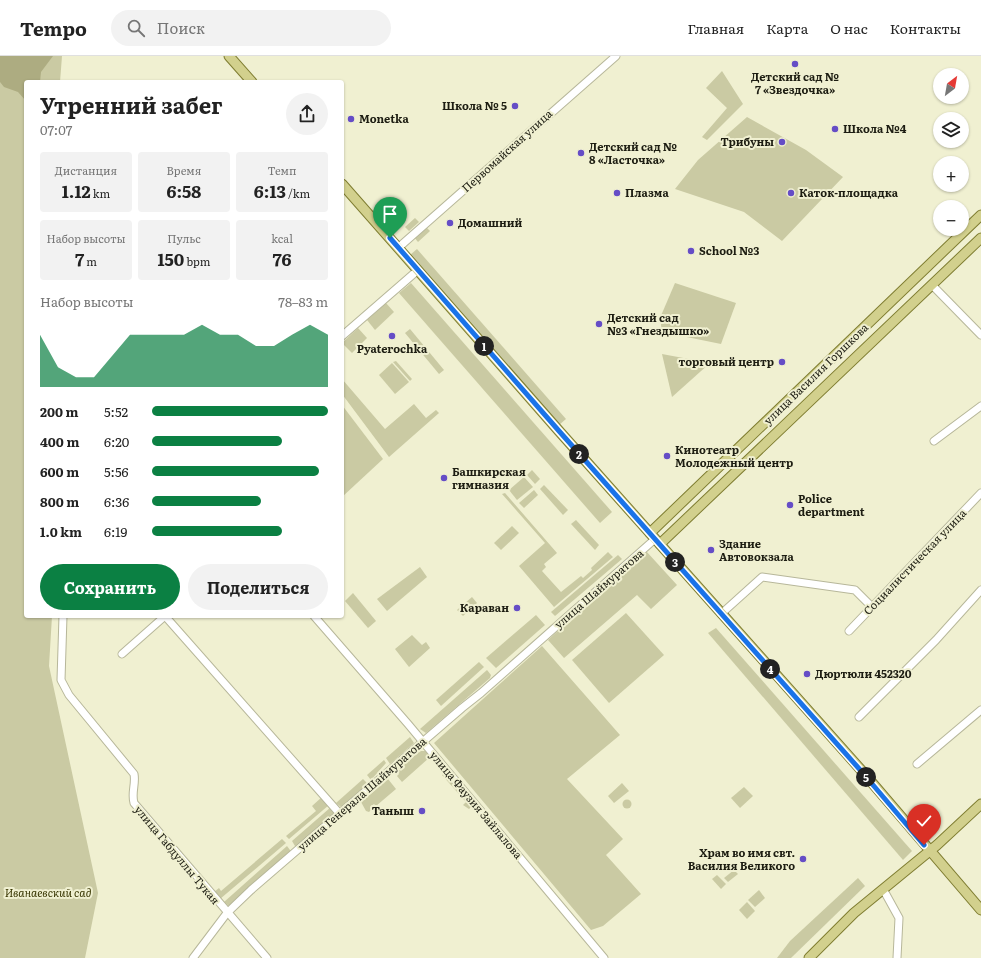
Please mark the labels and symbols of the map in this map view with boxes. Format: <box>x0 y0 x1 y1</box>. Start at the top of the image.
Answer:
marker: Детский сад № 7 «Звездочка» <box>790 59 800 69</box>
place label: Детский сад № 7 «Звездочка» <box>751 68 839 97</box>
north arrow <box>933 68 969 104</box>
place label: Школа № 5 <box>442 97 507 113</box>
marker: Школа № 5 <box>510 101 520 111</box>
street label: Первомайская улица <box>458 105 555 195</box>
place label: Monetka <box>359 110 409 126</box>
marker: Monetka <box>346 114 356 124</box>
place label: Школа №4 <box>843 120 907 136</box>
marker: Школа №4 <box>830 124 840 134</box>
place label: Трибуны <box>721 133 774 149</box>
marker: Трибуны <box>777 137 787 147</box>
place label: Детский сад № 8 «Ласточка» <box>589 138 677 167</box>
marker: Детский сад № 8 «Ласточка» <box>576 148 586 158</box>
place label: Плазма <box>625 184 669 200</box>
place label: Каток-площадка <box>799 184 899 200</box>
marker: Плазма <box>612 188 622 198</box>
marker: Каток-площадка <box>786 188 796 198</box>
pin <box>373 197 407 238</box>
place label: Домашний <box>458 214 523 230</box>
marker: Домашний <box>445 218 455 228</box>
place label: School №3 <box>699 242 759 258</box>
marker: School №3 <box>686 246 696 256</box>
place label: Детский сад №3 «Гнездышко» <box>607 309 709 338</box>
marker: Детский сад №3 «Гнездышко» <box>594 319 604 329</box>
street label: улица Василия Горшкова <box>759 319 871 428</box>
marker: Pyaterochka <box>387 331 397 341</box>
pin: 1 <box>474 336 494 356</box>
place label: Pyaterochka <box>357 340 428 356</box>
place label: торговый центр <box>679 353 774 369</box>
marker: торговый центр <box>777 357 787 367</box>
place label: Кинотеатр Молодежный центр <box>675 441 793 470</box>
pin: 2 <box>569 444 589 464</box>
marker: Кинотеатр Молодежный центр <box>662 451 672 461</box>
place label: Башкирская гимназия <box>452 463 526 492</box>
marker: Башкирская гимназия <box>439 473 449 483</box>
place label: Police department <box>798 490 865 519</box>
marker: Police department <box>785 500 795 510</box>
street label: Социалистическая улица <box>859 505 969 618</box>
place label: Здание Автовокзала <box>719 535 795 564</box>
street label: улица Шаймуратова <box>550 545 647 632</box>
marker: Здание Автовокзала <box>706 545 716 555</box>
pin: 3 <box>665 552 685 572</box>
place label: Караван <box>460 599 509 615</box>
marker: Караван <box>512 603 522 613</box>
pin: 4 <box>760 659 780 679</box>
place label: Дюртюли 452320 <box>815 665 912 681</box>
marker: Дюртюли 452320 <box>802 669 812 679</box>
street label: улица Генерала Шаймуратова <box>293 733 429 854</box>
street label: улица Фаузия Зайлалова <box>427 747 527 862</box>
pin: 5 <box>856 767 876 787</box>
street label: улица Габдуллы Тукая <box>132 801 224 908</box>
place label: Таныш <box>372 802 414 818</box>
pin <box>907 804 941 845</box>
marker: Таныш <box>417 806 427 816</box>
place label: Храм во имя свт. Василия Великого <box>688 844 795 873</box>
marker: Храм во имя свт. Василия Великого <box>798 854 808 864</box>
park label: Иванаевский сад <box>5 884 92 900</box>

